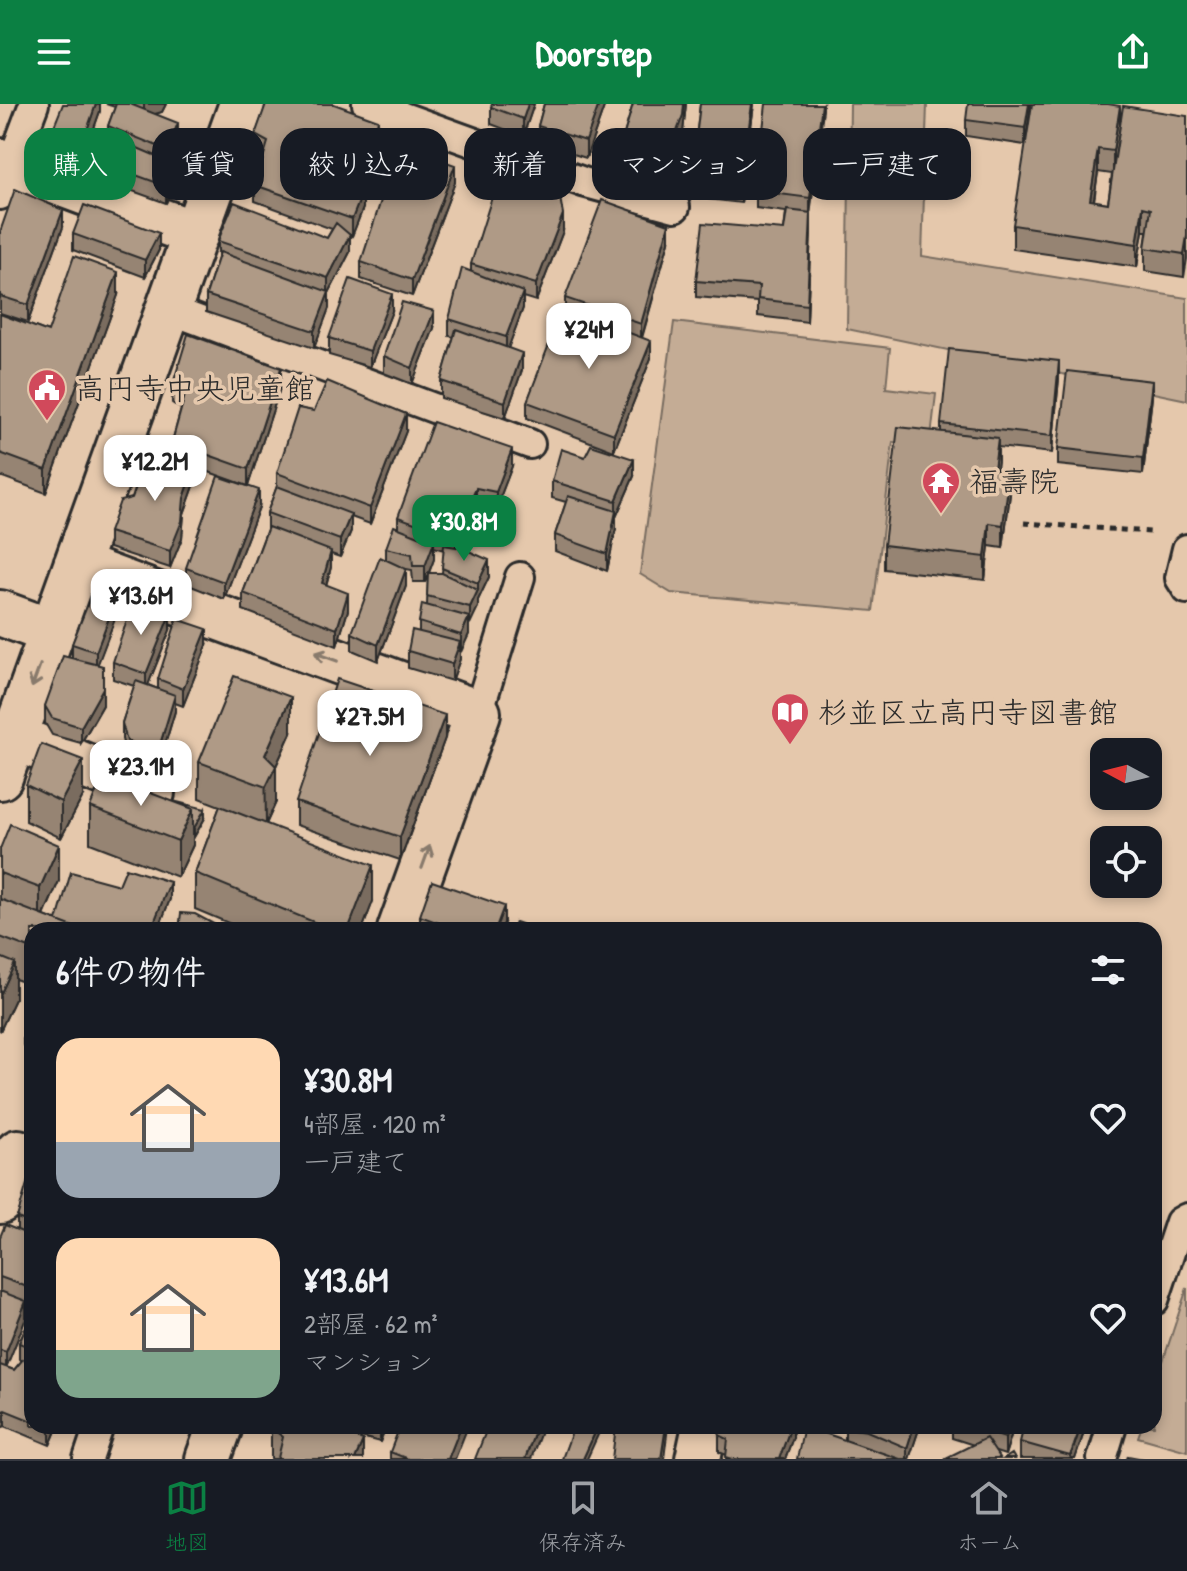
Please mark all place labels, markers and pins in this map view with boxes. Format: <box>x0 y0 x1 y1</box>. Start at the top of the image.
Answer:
pin: ¥24M <box>542 303 636 371</box>
public building icon: 高円寺中央児童館 <box>26 367 68 422</box>
place label: 高円寺中央児童館 <box>75 368 315 408</box>
pin: ¥12.2M <box>90 435 220 503</box>
temple icon: 福壽院 <box>920 460 962 515</box>
place label: 福壽院 <box>969 461 1059 501</box>
pin: ¥30.8M <box>399 495 529 563</box>
pin: ¥13.6M <box>76 569 206 637</box>
pin: ¥27.5M <box>305 690 435 758</box>
library icon: 杉並区立高円寺図書館 <box>769 691 811 746</box>
place label: 杉並区立高円寺図書館 <box>818 692 1118 732</box>
pin: ¥23.1M <box>76 740 206 808</box>

